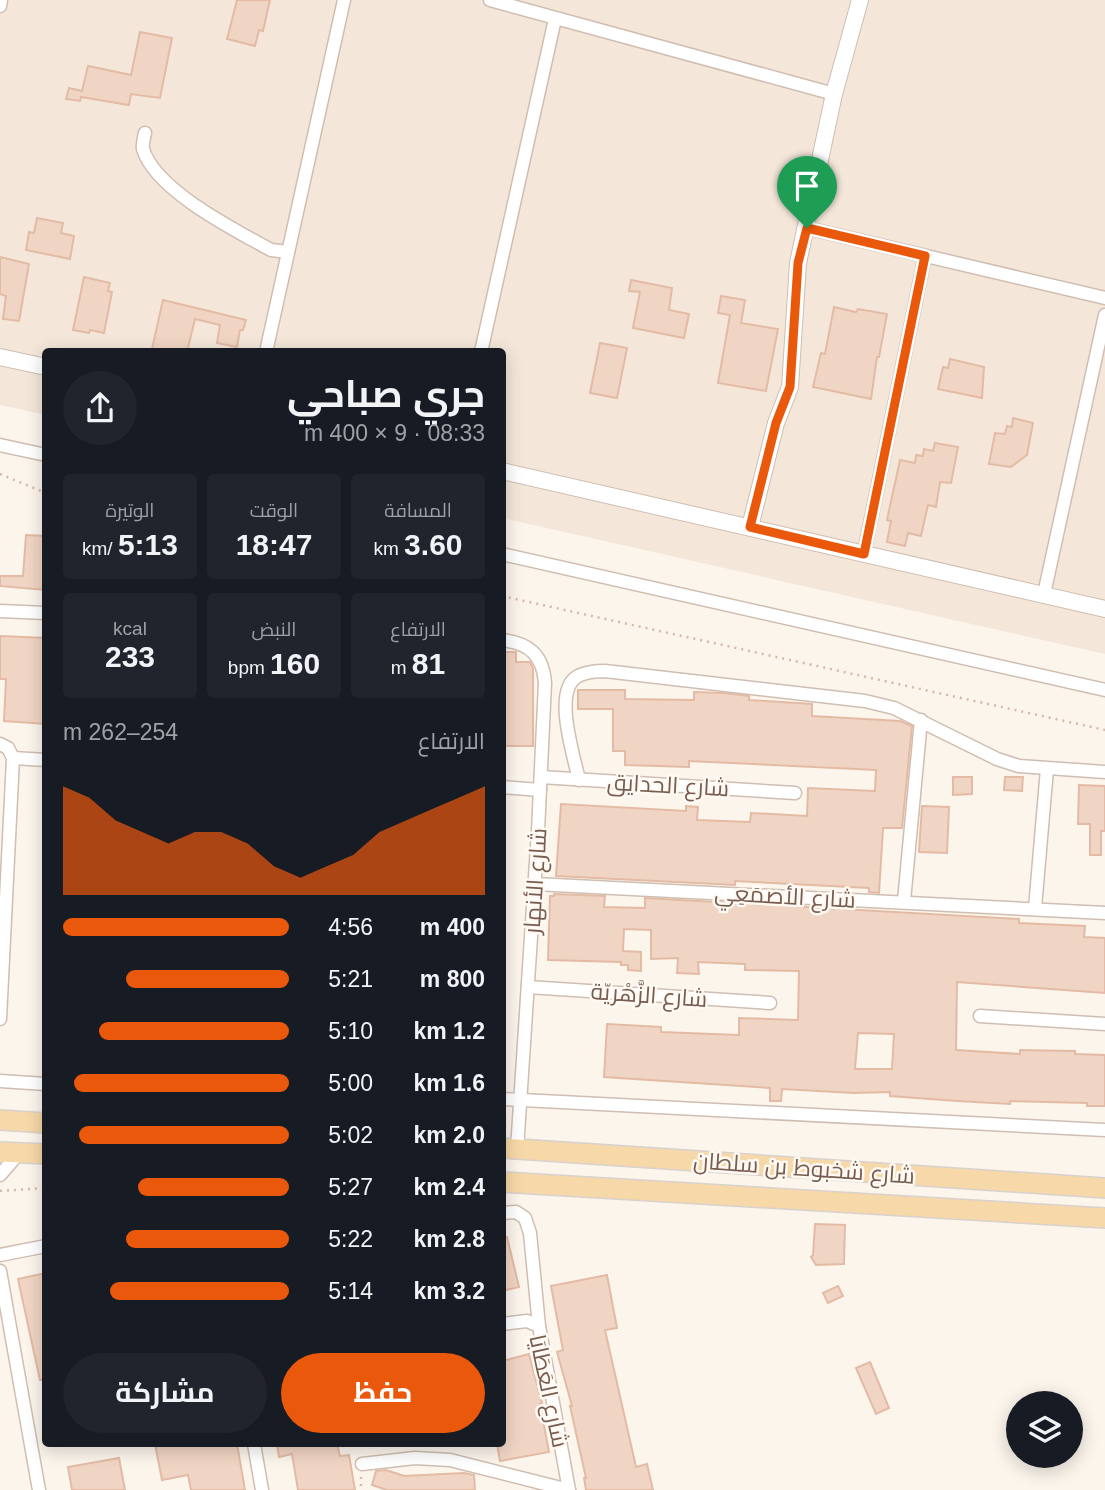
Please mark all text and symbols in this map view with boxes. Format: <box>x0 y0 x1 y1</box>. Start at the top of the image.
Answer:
pin <box>777 156 837 228</box>
icon: arrive <box>788 167 826 205</box>
button: share <box>63 371 137 445</box>
text: جري صباحي <box>287 373 485 415</box>
text: 08:33 · 9 × 400 m <box>304 420 485 446</box>
text: الوتيرة <box>106 500 154 521</box>
text: الوقت <box>250 500 298 521</box>
text: المسافة <box>384 500 452 521</box>
text: 5:13 <box>118 528 178 561</box>
text: 18:47 <box>236 528 312 561</box>
text: 3.60 <box>404 528 463 561</box>
text: /km <box>82 538 118 559</box>
text: km <box>374 538 404 559</box>
text: kcal <box>113 618 147 639</box>
text: النبض <box>252 619 296 640</box>
text: الارتفاع <box>390 619 446 640</box>
text: 233 <box>105 640 155 673</box>
text: 160 <box>270 647 320 680</box>
text: 81 <box>412 647 445 680</box>
text: bpm <box>228 657 270 678</box>
text: m <box>391 657 412 678</box>
text: 254–262 m <box>63 719 178 745</box>
text: الارتفاع <box>418 728 485 754</box>
street label: شارع الحدايق <box>606 769 730 804</box>
street label: شارع الأنهار <box>518 827 555 937</box>
street label: شارع الأصمَعِي <box>714 879 856 918</box>
text: 4:56 <box>328 914 373 940</box>
text: 400 m <box>420 914 485 940</box>
text: 5:21 <box>328 966 373 992</box>
text: 800 m <box>420 966 485 992</box>
street label: شارع الزَّهْريّة <box>590 977 708 1015</box>
text: 5:10 <box>328 1018 373 1044</box>
text: 1.2 km <box>413 1018 485 1044</box>
text: 5:00 <box>328 1070 373 1096</box>
text: 1.6 km <box>413 1070 485 1096</box>
text: 5:02 <box>328 1122 373 1148</box>
text: 2.0 km <box>413 1122 485 1148</box>
street label: شارع شخبوط بن سلطان <box>692 1147 916 1192</box>
text: 5:27 <box>328 1174 373 1200</box>
text: 2.4 km <box>413 1174 485 1200</box>
text: 5:22 <box>328 1226 373 1252</box>
text: 2.8 km <box>413 1226 485 1252</box>
text: 5:14 <box>328 1278 373 1304</box>
text: 3.2 km <box>413 1278 485 1304</box>
street label: شارع العَطَايَا <box>521 1332 574 1451</box>
button: مشاركة <box>63 1353 267 1433</box>
button: حفظ <box>281 1353 485 1433</box>
map controls <box>1006 1391 1083 1468</box>
button: layers <box>1006 1391 1083 1468</box>

